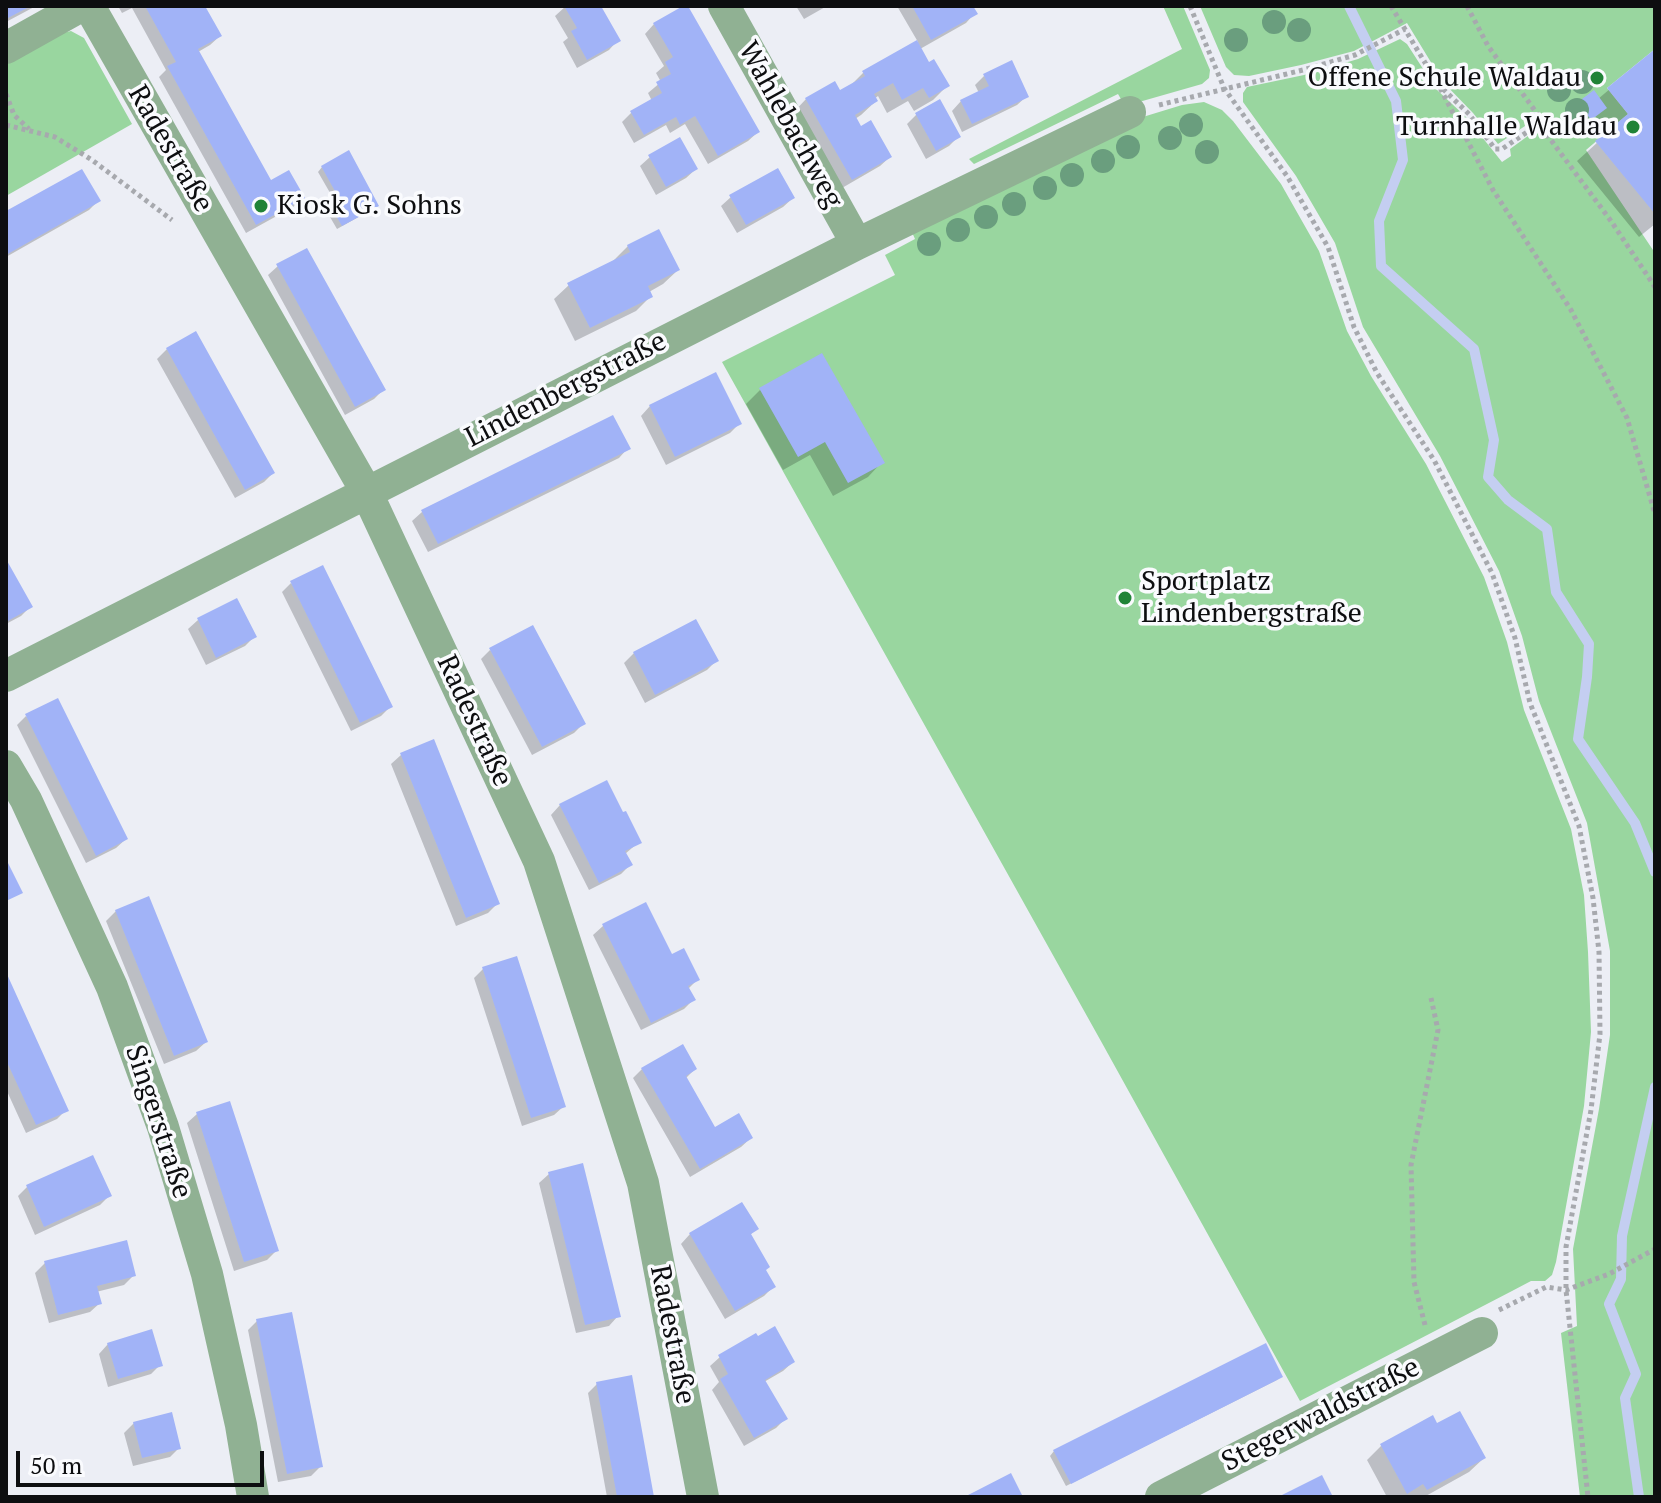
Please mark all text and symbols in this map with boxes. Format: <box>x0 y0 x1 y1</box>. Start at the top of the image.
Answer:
street label: Wahlebachweg <box>730 36 850 214</box>
place label: Offene Schule Waldau <box>1307 61 1581 95</box>
marker: Offene Schule Waldau <box>1588 69 1606 87</box>
street label: Radestraße <box>120 80 220 218</box>
place label: Turnhalle Waldau <box>1396 110 1617 144</box>
marker: Turnhalle Waldau <box>1624 118 1642 136</box>
place label: Kiosk G. Sohns <box>277 189 462 223</box>
marker: Kiosk G. Sohns <box>252 197 270 215</box>
street label: Lindenbergstraße <box>460 325 672 455</box>
place label: Sportplatz Lindenbergstraße <box>1141 565 1362 631</box>
marker: Sportplatz Lindenbergstraße <box>1116 589 1134 607</box>
street label: Radestraße <box>429 650 519 792</box>
street label: Singerstraße <box>117 1041 199 1203</box>
street label: Radestraße <box>642 1263 702 1407</box>
street label: Stegerwaldstraße <box>1217 1351 1425 1479</box>
scale bar <box>20 1435 268 1485</box>
text: 50 m <box>30 1449 82 1481</box>

